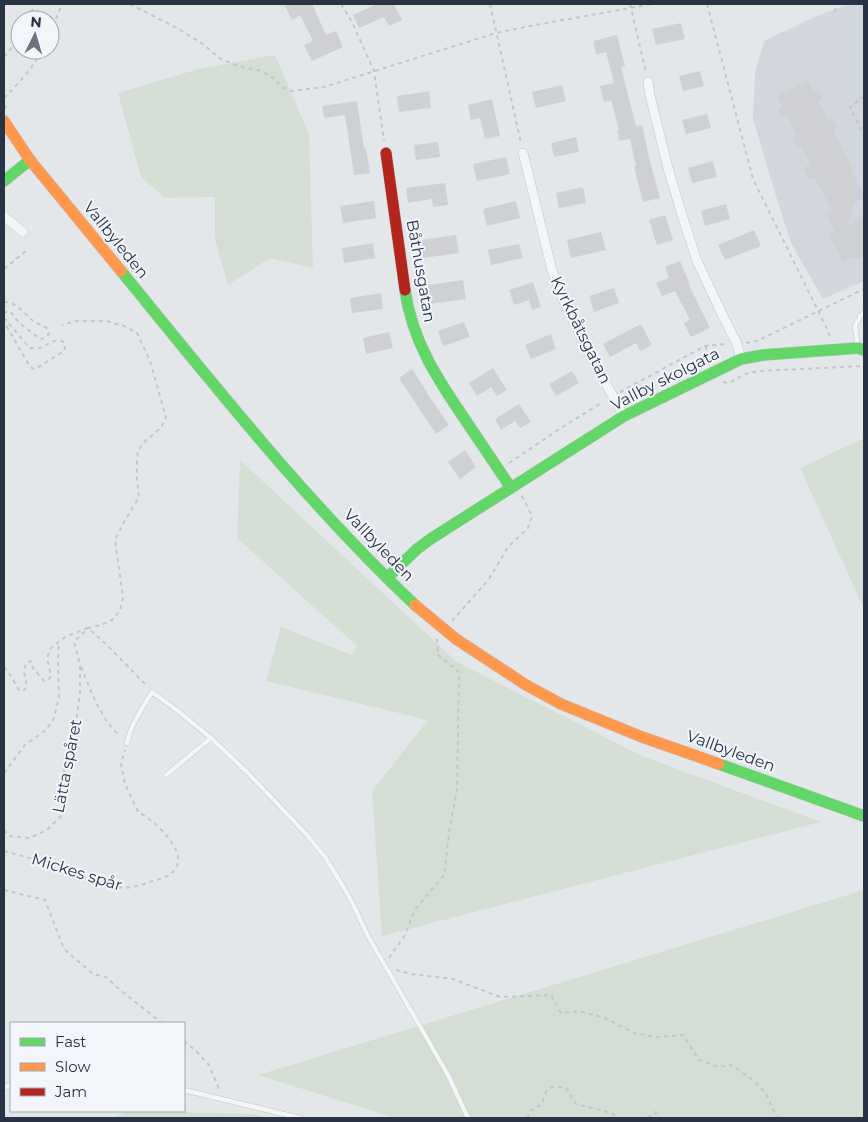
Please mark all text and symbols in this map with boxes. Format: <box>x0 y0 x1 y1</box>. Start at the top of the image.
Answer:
north arrow <box>10 10 60 60</box>
text: N <box>30 13 43 32</box>
street label: Vallbyleden <box>79 198 153 282</box>
street label: Båthusgatan <box>403 218 439 324</box>
street label: Kyrkbåtsgatan <box>547 273 615 387</box>
street label: Vallby skolgata <box>608 343 722 415</box>
street label: Vallbyleden <box>340 505 418 585</box>
street label: Lätta spåret <box>49 717 86 815</box>
street label: Vallbyleden <box>684 726 778 776</box>
street label: Mickes spår <box>29 849 125 895</box>
legend <box>10 1022 185 1112</box>
text: Fast <box>55 1032 86 1051</box>
text: Slow <box>55 1057 91 1076</box>
text: Jam <box>54 1082 87 1101</box>

